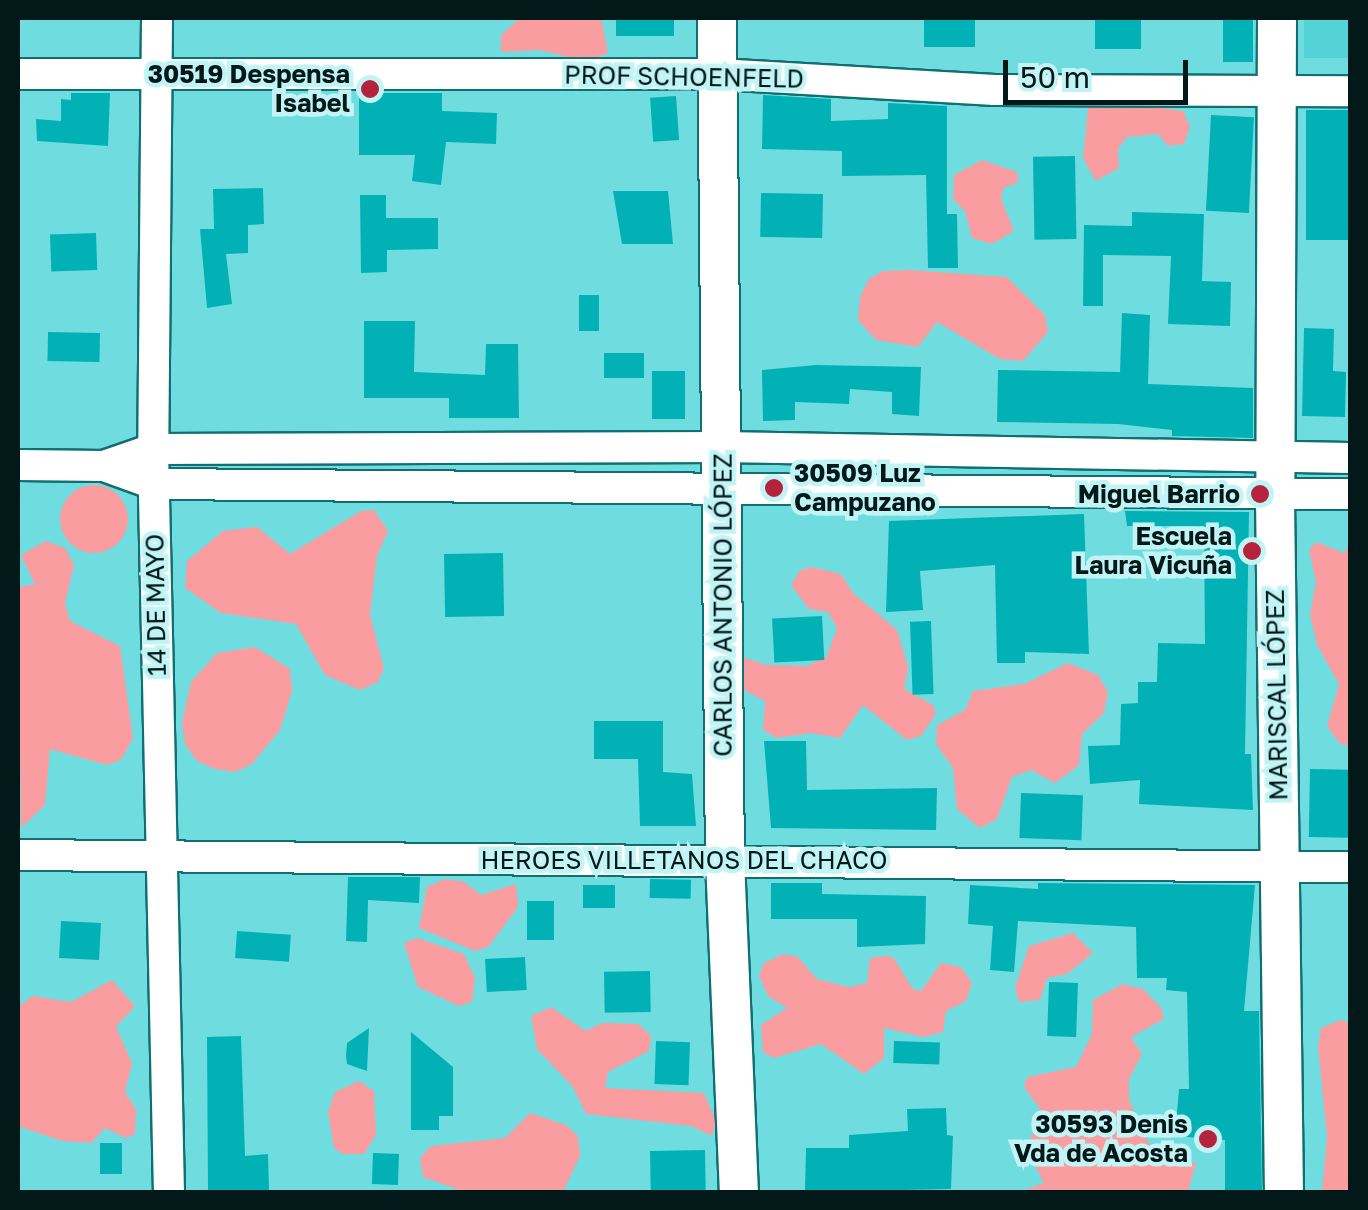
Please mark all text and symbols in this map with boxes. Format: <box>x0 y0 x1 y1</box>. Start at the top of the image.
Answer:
scale bar <box>1008 40 1193 102</box>
text: 50 m <box>1020 59 1090 95</box>
place label: 30519 Despensa Isabel <box>148 60 350 119</box>
street label: PROF SCHOENFELD <box>564 60 804 94</box>
marker: 30519 Despensa Isabel <box>359 78 381 100</box>
street label: CARLOS ANTONIO LÓPEZ <box>708 453 738 757</box>
place label: 30509 Luz Campuzano <box>794 459 936 518</box>
marker: 30509 Luz Campuzano <box>763 477 785 499</box>
place label: Miguel Barrio <box>1078 479 1240 509</box>
marker: Miguel Barrio <box>1249 483 1271 505</box>
place label: Escuela Laura Vicuña <box>1075 522 1232 581</box>
street label: 14 DE MAYO <box>140 534 172 676</box>
marker: Escuela Laura Vicuña <box>1241 540 1263 562</box>
street label: MARISCAL LÓPEZ <box>1260 589 1294 801</box>
street label: HEROES VILLETANOS DEL CHACO <box>481 845 887 875</box>
place label: 30593 Denis Vda de Acosta <box>1014 1110 1188 1169</box>
marker: 30593 Denis Vda de Acosta <box>1197 1128 1219 1150</box>

